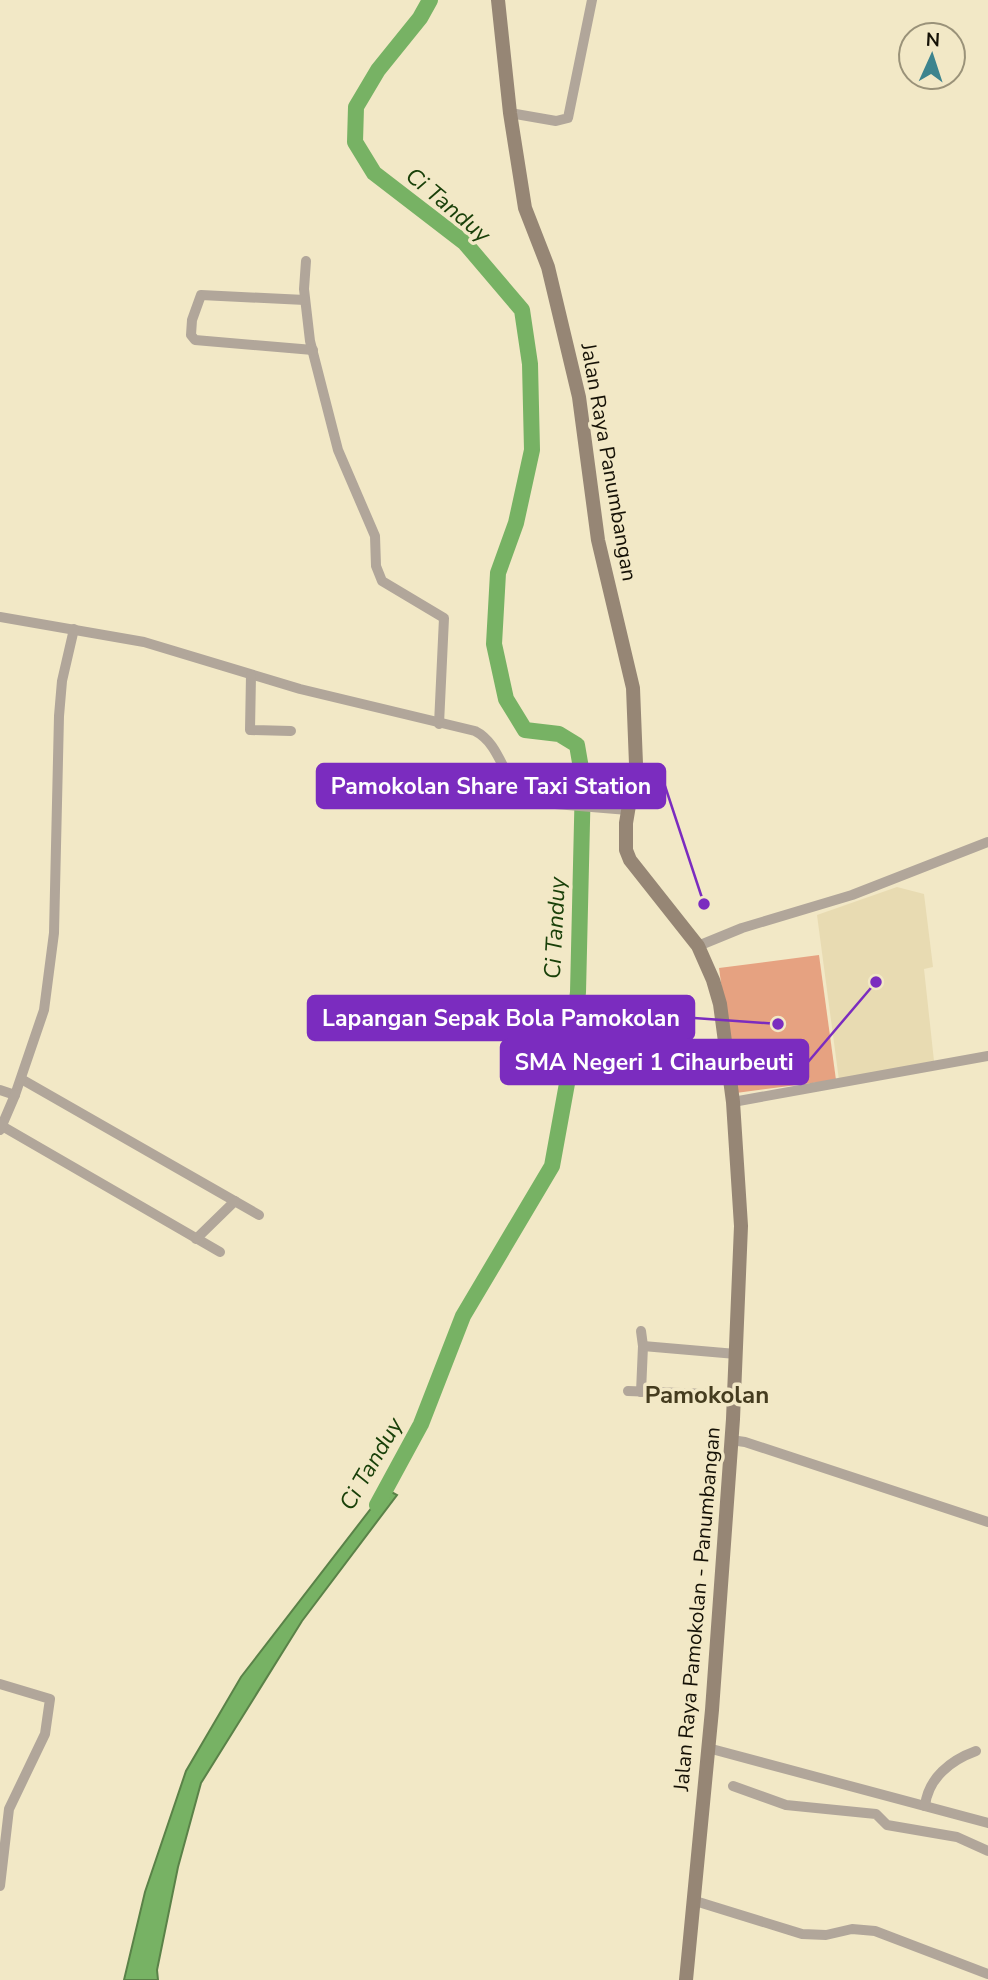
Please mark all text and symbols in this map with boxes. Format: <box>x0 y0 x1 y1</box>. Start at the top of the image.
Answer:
north arrow <box>897 21 967 91</box>
text: N <box>925 27 941 53</box>
water label: Ci Tanduy <box>399 160 498 250</box>
street label: Jalan Raya Panumbangan <box>574 340 644 583</box>
callout: Pamokolan Share Taxi Station <box>317 764 665 808</box>
text: Pamokolan Share Taxi Station <box>331 771 651 802</box>
water label: Ci Tanduy <box>537 875 573 980</box>
callout: Lapangan Sepak Bola Pamokolan <box>308 996 694 1040</box>
text: Lapangan Sepak Bola Pamokolan <box>322 1003 680 1034</box>
callout: SMA Negeri 1 Cihaurbeuti <box>501 1040 808 1084</box>
text: SMA Negeri 1 Cihaurbeuti <box>514 1047 794 1078</box>
district label: Pamokolan <box>645 1379 769 1411</box>
water label: Ci Tanduy <box>332 1411 411 1516</box>
street label: Jalan Raya Pamokolan - Panumbangan <box>667 1426 727 1793</box>

